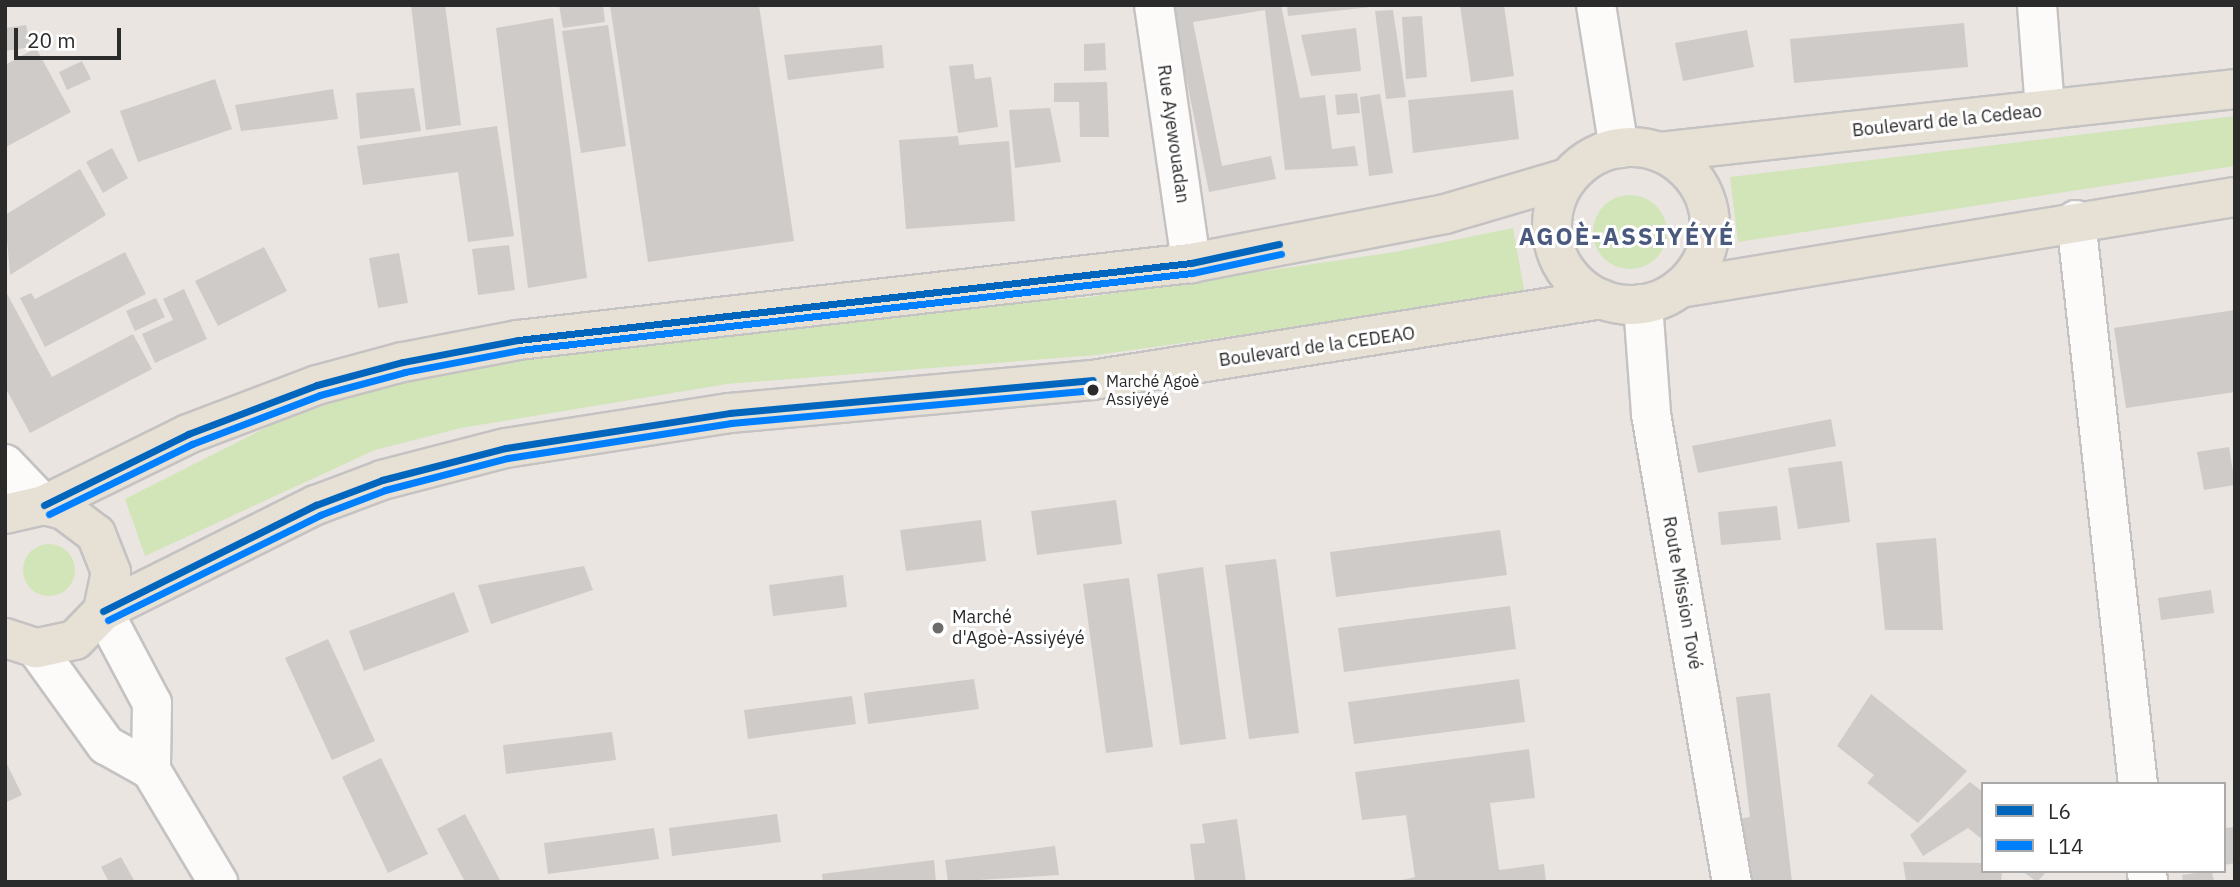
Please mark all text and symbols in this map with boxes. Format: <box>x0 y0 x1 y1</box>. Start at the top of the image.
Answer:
scale bar <box>18 14 124 58</box>
text: 20 m <box>27 26 76 54</box>
street label: Rue Ayewouadan <box>1153 63 1193 205</box>
street label: Boulevard de la Cedeao <box>1851 100 2043 142</box>
district label: AGOÈ-ASSIYÉYÉ <box>1520 223 1734 251</box>
street label: Boulevard de la CEDEAO <box>1218 323 1416 371</box>
place label: Marché Agoè Assiyéyé <box>1106 371 1199 409</box>
marker: Marché Agoè Assiyéyé <box>1086 383 1100 397</box>
street label: Route Mission Tové <box>1658 515 1706 671</box>
place label: Marché d'Agoè-Assiyéyé <box>952 607 1085 650</box>
marker: Marché d'Agoè-Assiyéyé <box>930 620 946 636</box>
legend <box>1981 782 2226 873</box>
text: L6 <box>2048 797 2071 825</box>
text: L14 <box>2048 832 2084 860</box>

